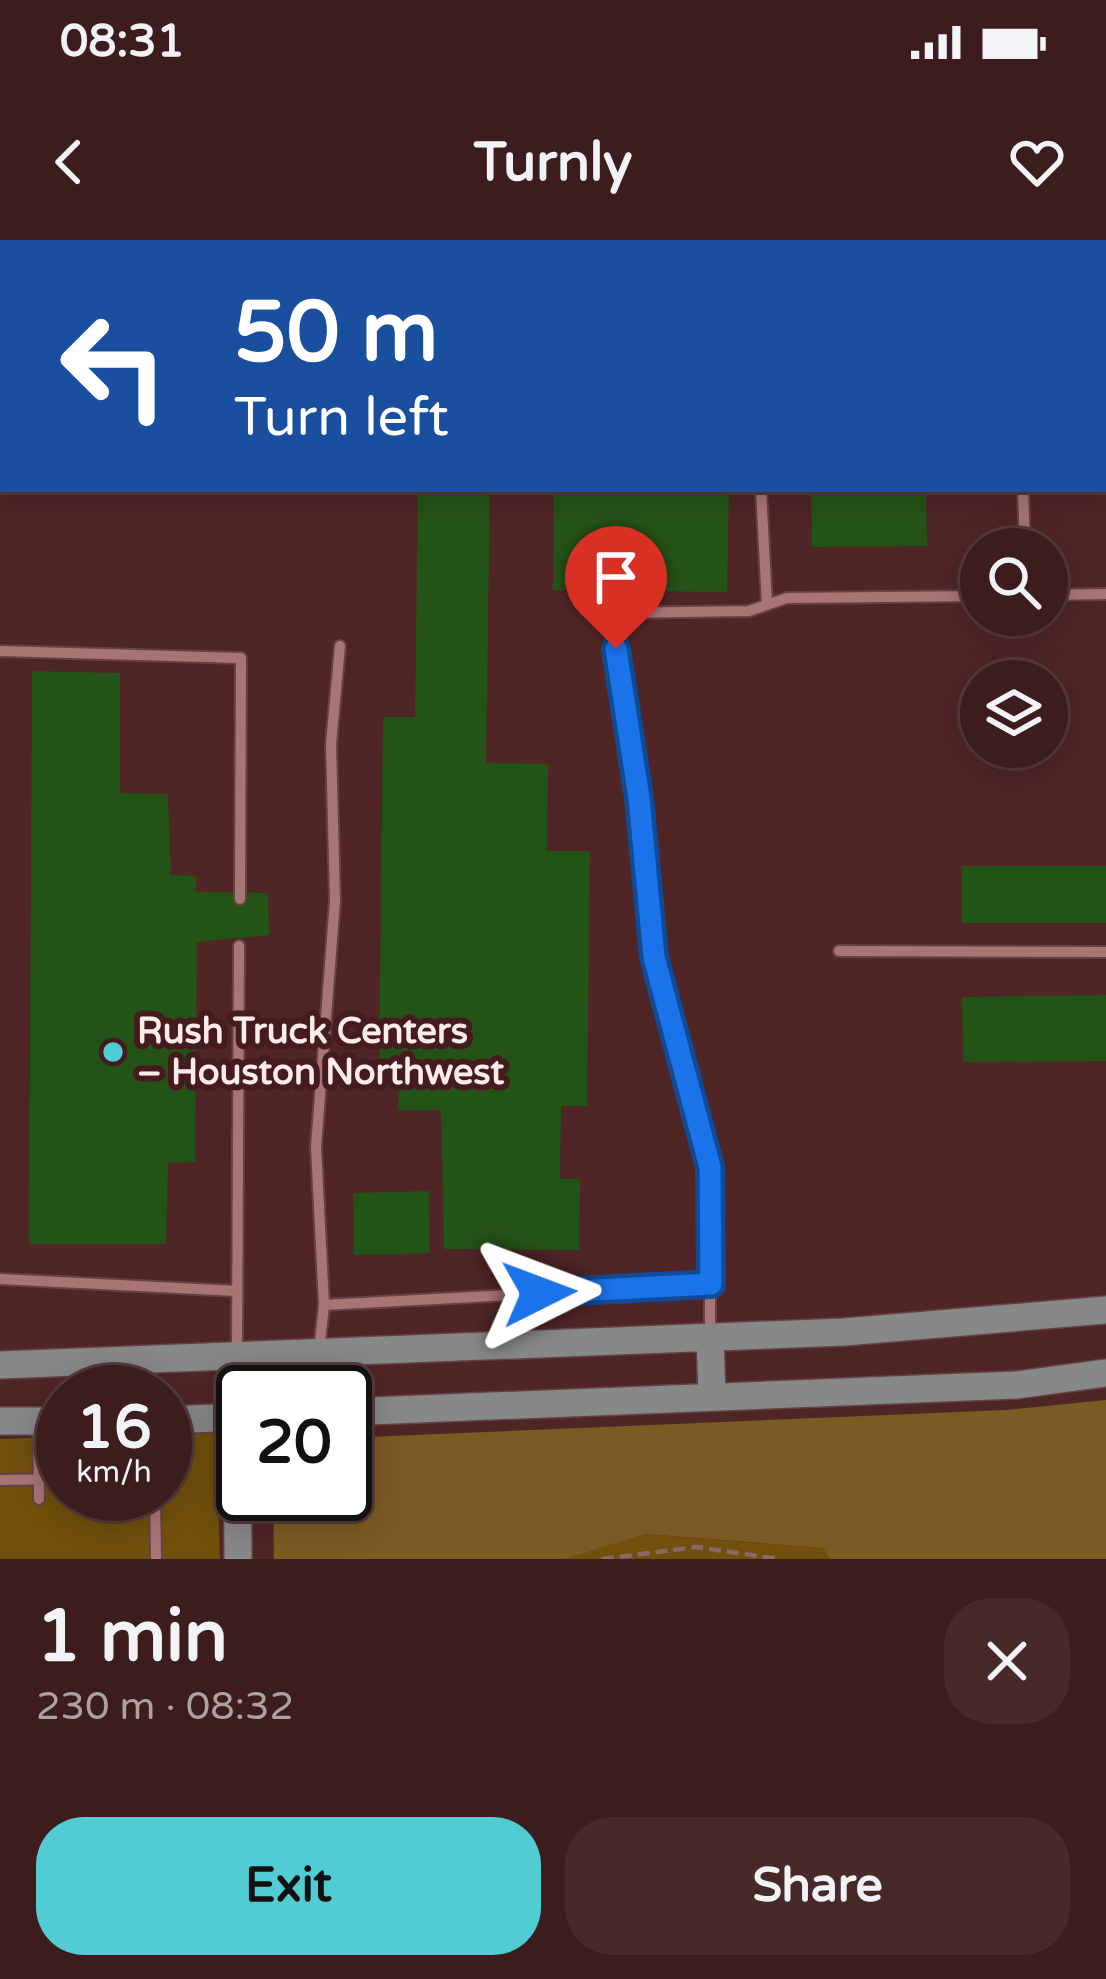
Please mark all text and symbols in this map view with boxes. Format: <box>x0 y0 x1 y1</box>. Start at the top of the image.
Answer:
text: 08:31 <box>60 15 185 69</box>
icon: back <box>36 129 102 195</box>
icon: heart <box>1004 129 1070 195</box>
text: Turnly <box>474 130 632 195</box>
text: 50 m <box>234 283 438 384</box>
icon: left <box>36 288 192 444</box>
text: Turn left <box>234 385 449 450</box>
pin <box>565 526 667 649</box>
map controls <box>960 528 1068 768</box>
button: search <box>960 528 1068 636</box>
icon: arrive <box>583 544 649 610</box>
button: layers <box>960 660 1068 768</box>
place label: Rush Truck Centers – Houston Northwest <box>137 1010 504 1094</box>
marker: Rush Truck Centers – Houston Northwest <box>100 1039 126 1065</box>
position arrow <box>476 1230 602 1356</box>
speed limit sign: 20 <box>216 1365 372 1521</box>
text: 16 <box>76 1392 152 1464</box>
text: km/h <box>76 1454 152 1491</box>
text: 1 min <box>36 1594 228 1681</box>
button: close <box>944 1598 1070 1724</box>
text: 230 m · 08:32 <box>36 1683 294 1730</box>
button: Exit <box>36 1817 541 1955</box>
button: Share <box>565 1817 1070 1955</box>

